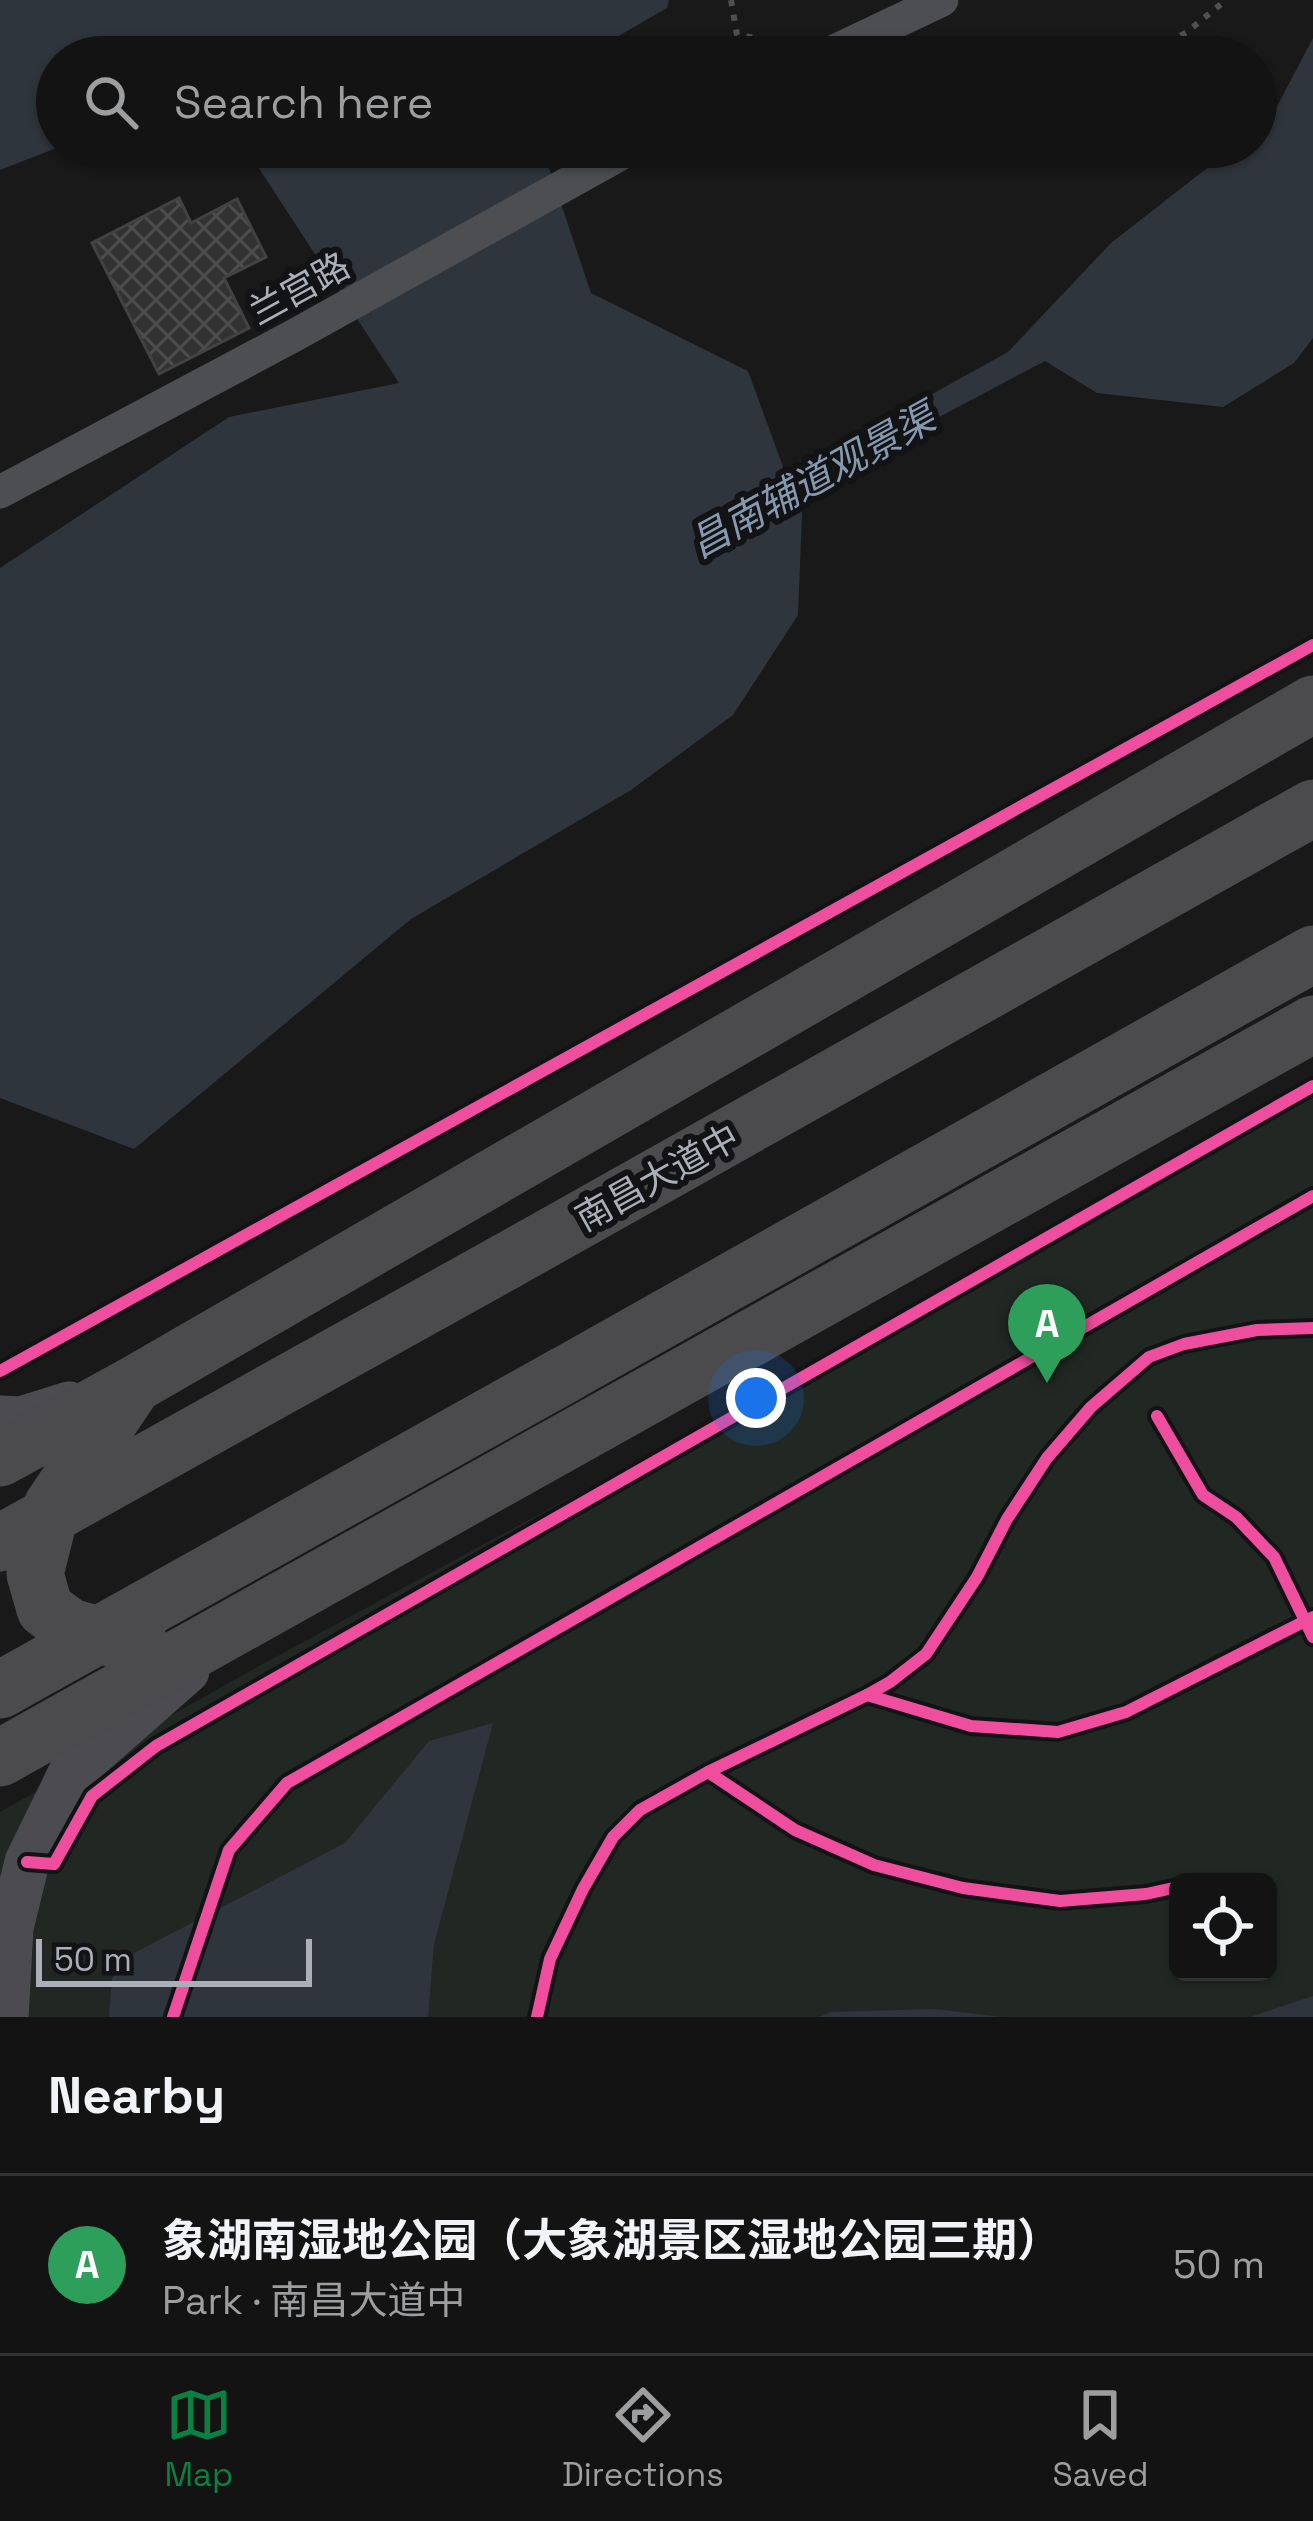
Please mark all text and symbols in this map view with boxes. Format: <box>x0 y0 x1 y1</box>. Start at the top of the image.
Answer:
search box <box>36 36 1277 168</box>
icon: search <box>78 69 144 135</box>
text: Search here <box>174 74 433 131</box>
street label: 兰宫路 <box>241 243 358 335</box>
water label: 昌南辅道观景渠 <box>681 390 948 568</box>
street label: 南昌大道中 <box>568 1114 747 1242</box>
pin: A <box>1008 1284 1086 1383</box>
your location <box>726 1368 786 1428</box>
map controls <box>1169 1873 1277 1981</box>
button: locate <box>1169 1873 1277 1981</box>
scale bar <box>36 1933 312 1986</box>
text: 50 m <box>54 1939 132 1981</box>
text: Nearby <box>48 2063 225 2128</box>
text: 象湖南湿地公园（大象湖景区湿地公园三期） <box>162 2212 1062 2269</box>
text: A <box>75 2240 99 2289</box>
text: 50 m <box>1173 2240 1265 2289</box>
text: Park · 南昌大道中 <box>162 2276 465 2325</box>
tab: Map <box>164 2382 233 2496</box>
tab: Directions <box>562 2382 724 2496</box>
tab: Saved <box>1052 2382 1149 2496</box>

